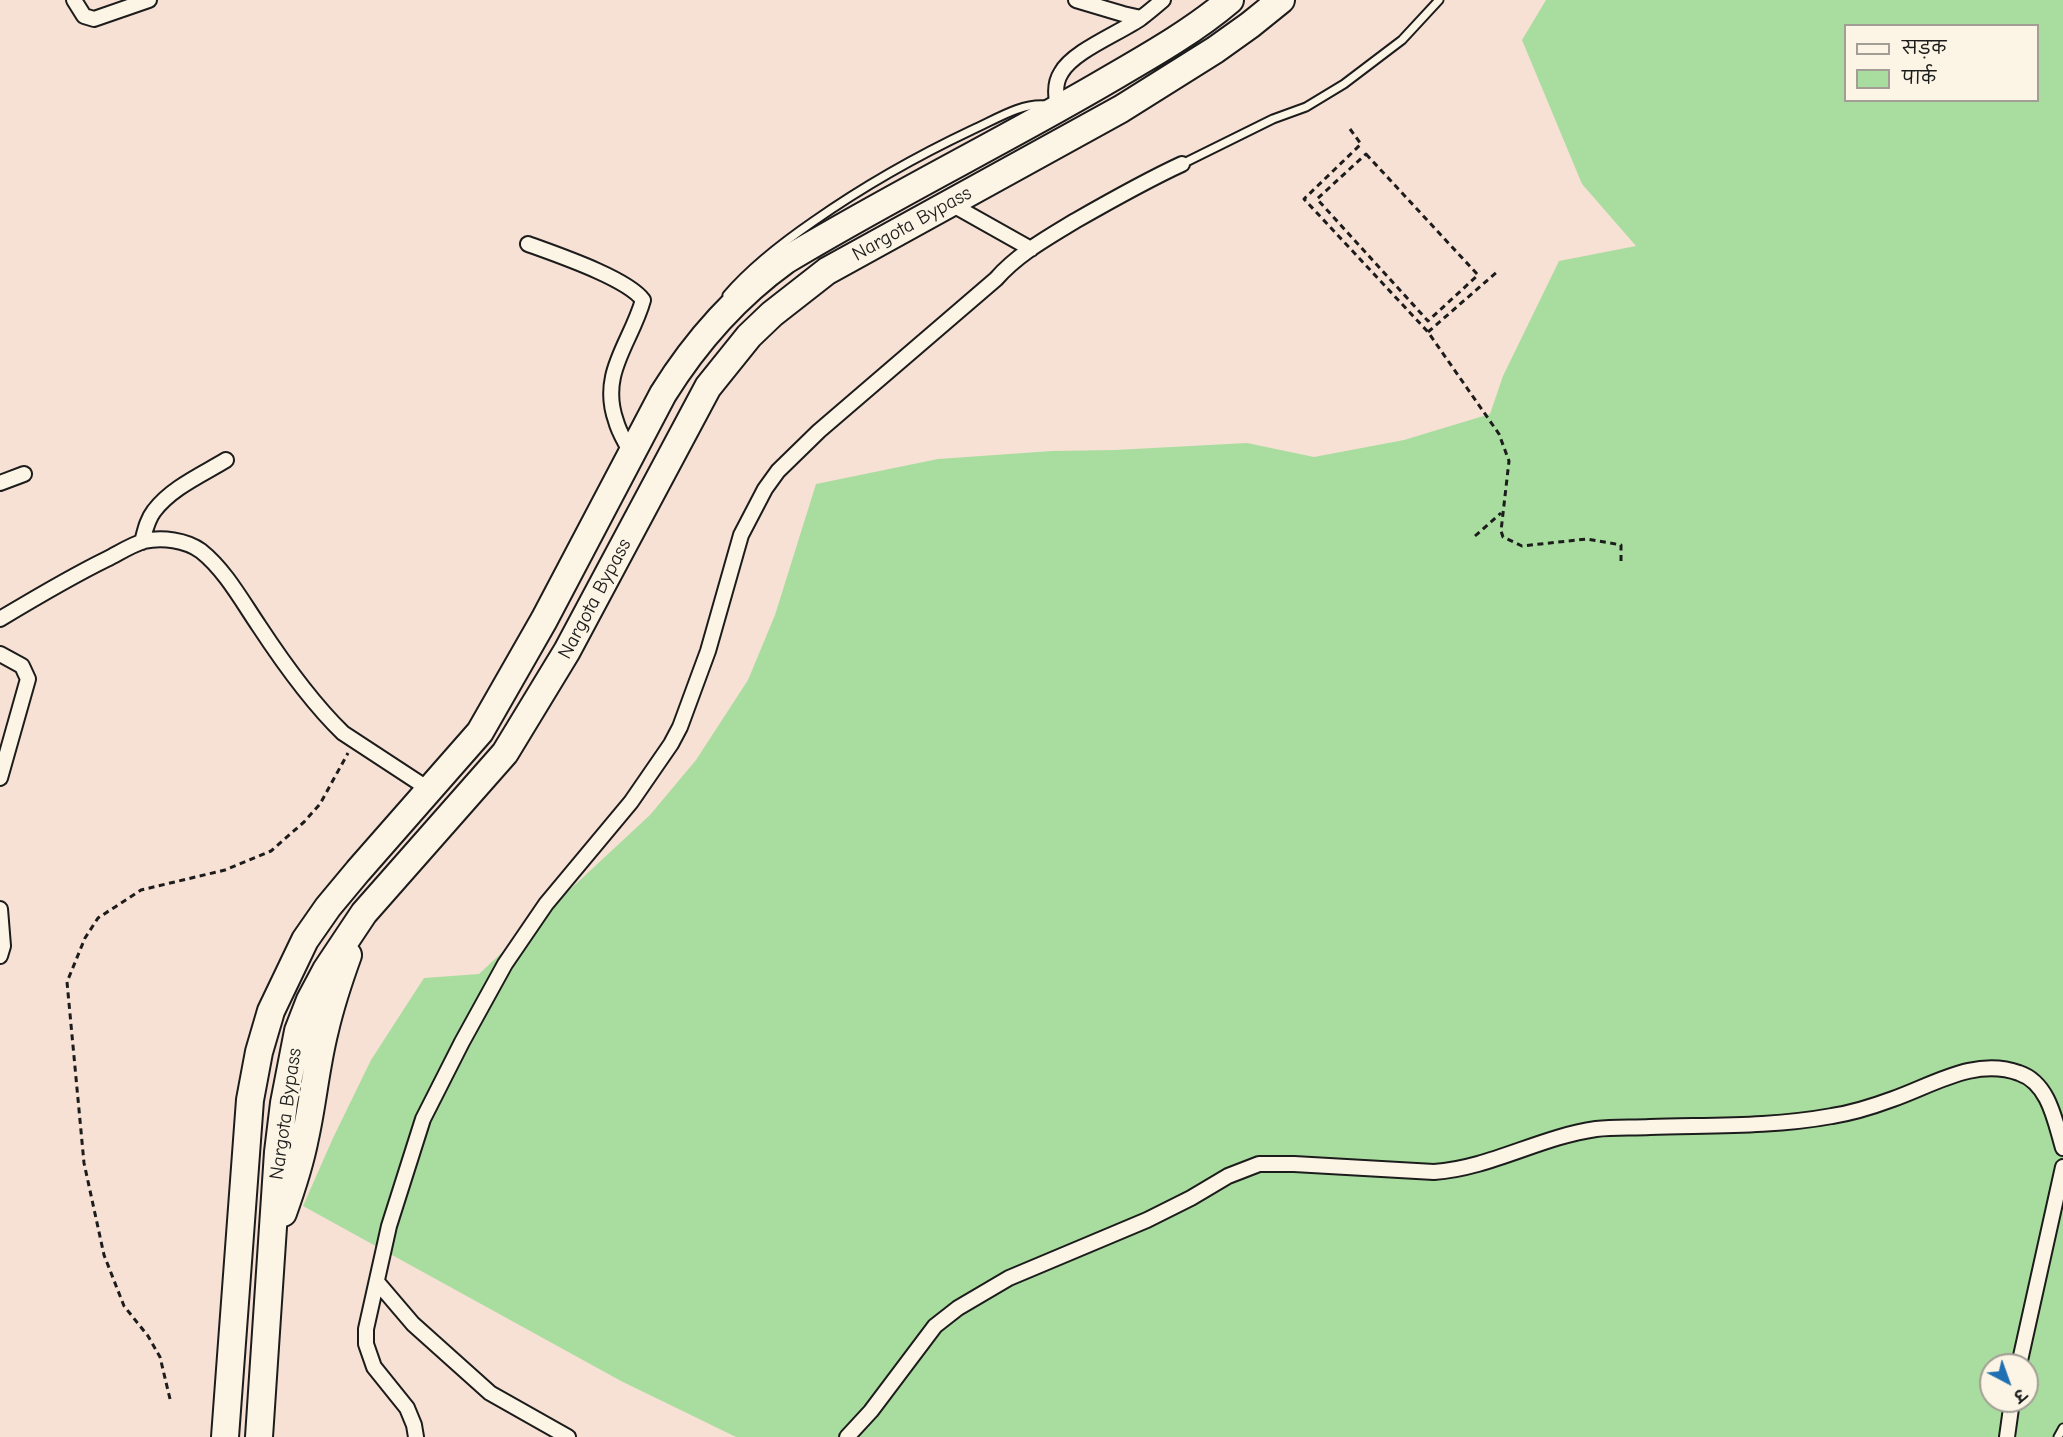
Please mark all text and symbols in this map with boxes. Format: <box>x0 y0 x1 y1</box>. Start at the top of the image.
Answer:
legend <box>1844 24 2039 102</box>
text: सड़क <box>1902 38 1946 59</box>
text: पार्क <box>1902 68 1936 89</box>
street label: Nargota Bypass <box>848 181 976 267</box>
street label: Nargota Bypass <box>553 535 637 663</box>
street label: Nargota Bypass <box>265 1047 307 1181</box>
north arrow <box>1979 1353 2039 1413</box>
text: उ <box>2010 1385 2029 1405</box>

